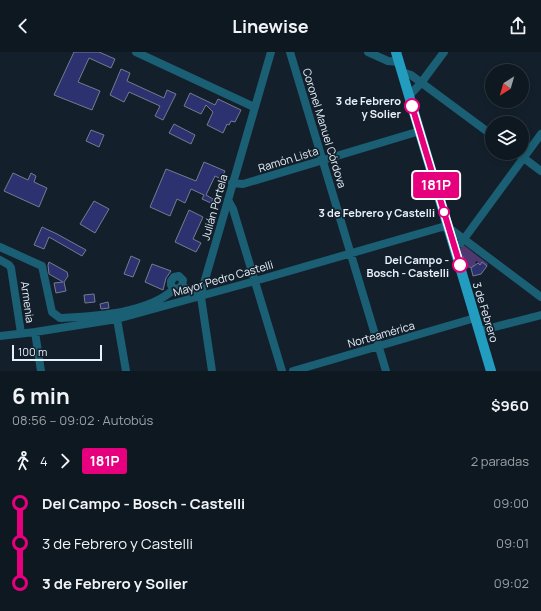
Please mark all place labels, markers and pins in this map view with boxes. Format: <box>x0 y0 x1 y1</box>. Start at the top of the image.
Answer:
place label: 3 de Febrero y Solier <box>336 93 402 121</box>
marker: 3 de Febrero y Solier <box>404 98 420 114</box>
place label: 3 de Febrero y Castelli <box>319 205 435 220</box>
marker: 3 de Febrero y Castelli <box>438 206 450 218</box>
place label: Del Campo - Bosch - Castelli <box>366 252 449 280</box>
marker: Del Campo - Bosch - Castelli <box>452 257 468 273</box>

